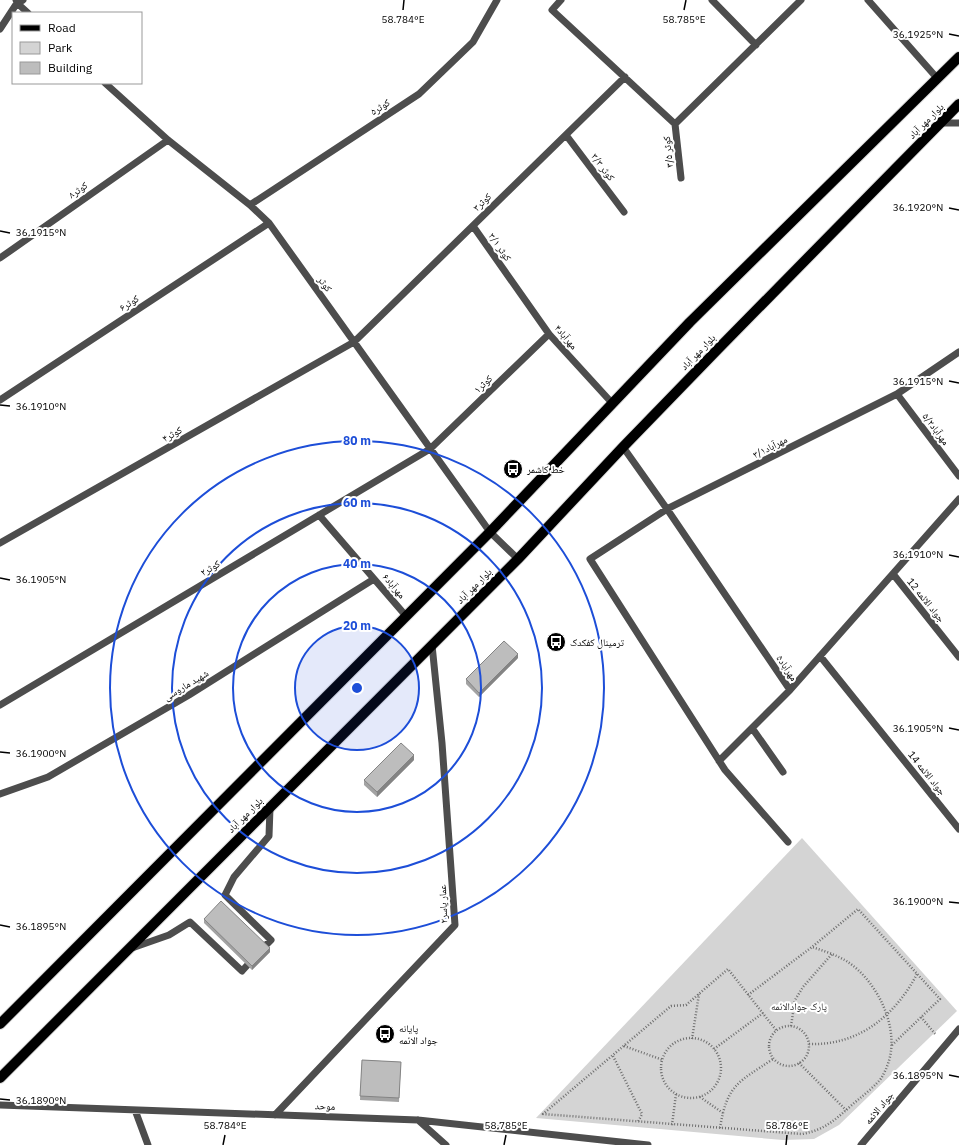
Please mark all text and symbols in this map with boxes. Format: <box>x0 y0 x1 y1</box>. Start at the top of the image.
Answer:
legend <box>12 12 142 84</box>
text: 58.784°E <box>381 13 425 26</box>
text: 58.785°E <box>662 13 706 26</box>
text: Road <box>48 20 76 35</box>
text: 36.1925°N <box>893 28 943 41</box>
text: Park <box>48 40 73 55</box>
text: Building <box>48 60 93 75</box>
street label: کوثر۵ <box>368 96 392 118</box>
street label: بلوار مهر آباد <box>905 100 947 142</box>
street label: کوثر ۳/۵ <box>660 136 676 168</box>
street label: کوثر ۳/۳ <box>588 151 618 183</box>
street label: کوثر۸ <box>66 179 90 201</box>
street label: کوثر۳ <box>470 190 494 214</box>
text: 36.1920°N <box>893 201 943 214</box>
text: 36.1915°N <box>16 226 66 239</box>
street label: کوثر ۳/۱ <box>486 230 514 264</box>
street label: کوثر <box>314 273 335 294</box>
street label: کوثر۶ <box>117 292 141 314</box>
street label: مهرآباد۴ <box>552 322 581 352</box>
street label: بلوار مهر آباد <box>678 331 718 373</box>
street label: کوثر۱ <box>471 372 495 396</box>
text: 36.1915°N <box>893 375 943 388</box>
text: 36.1910°N <box>16 400 66 413</box>
street label: مهرآباد۵/۲ <box>920 410 953 448</box>
street label: کوثر۴ <box>160 423 184 445</box>
text: 80 m <box>343 433 371 448</box>
street label: مهرآباد۳/۱ <box>751 433 790 461</box>
bus stop icon: خط کاشمر <box>502 458 524 480</box>
place label: خط کاشمر <box>526 463 566 476</box>
text: 60 m <box>343 495 371 510</box>
text: 36.1910°N <box>893 548 943 561</box>
text: 40 m <box>343 556 371 571</box>
street label: کوثر۲ <box>198 557 222 579</box>
street label: بلوار مهر آباد <box>453 565 495 607</box>
street label: مهرآباد۶ <box>380 571 409 601</box>
text: 36.1905°N <box>16 573 66 586</box>
street label: جواد الائمه 12 <box>904 575 948 625</box>
text: 20 m <box>343 618 371 633</box>
bus stop icon: ترمینال کفکدک <box>545 631 567 653</box>
place label: ترمینال کفکدک <box>570 636 624 649</box>
street label: مهرآباد۵ <box>774 652 801 684</box>
street label: شهید ماروسی <box>161 666 211 703</box>
centre of rings <box>350 681 364 695</box>
text: 36.1905°N <box>893 722 943 735</box>
text: 36.1900°N <box>16 747 66 760</box>
street label: جواد الائمه 14 <box>905 748 949 798</box>
street label: بلوار مهر آباد <box>224 794 266 836</box>
street label: عمار یاسر۲ <box>436 884 450 924</box>
text: 36.1900°N <box>893 895 943 908</box>
text: 36.1895°N <box>16 920 66 933</box>
park label: پارک جوادالائمه <box>771 1000 827 1013</box>
place label: پایانه جواد الائمه <box>399 1022 439 1047</box>
bus stop icon: پایانه جواد الائمه <box>374 1023 396 1045</box>
text: 36.1895°N <box>893 1069 943 1082</box>
street label: جواد الائمه <box>862 1088 897 1127</box>
text: 36.1890°N <box>16 1094 66 1107</box>
street label: موحد <box>315 1099 336 1113</box>
text: 58.784°E <box>203 1119 247 1132</box>
text: 58.785°E <box>484 1119 528 1132</box>
text: 58.786°E <box>765 1119 809 1132</box>

